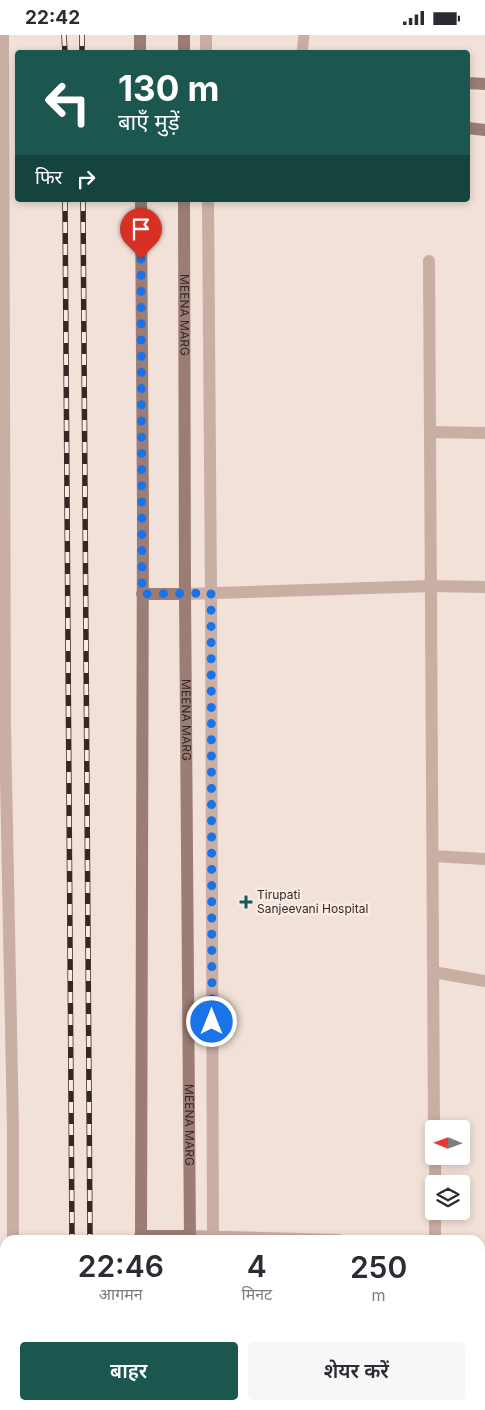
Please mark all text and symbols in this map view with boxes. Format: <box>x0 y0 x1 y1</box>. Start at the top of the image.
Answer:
text: 22:42 <box>25 6 80 29</box>
text: 130 m <box>118 67 220 109</box>
icon: left <box>35 70 100 135</box>
text: बाएँ मुड़ें <box>118 109 180 135</box>
icon: right <box>72 165 100 193</box>
text: फिर <box>35 166 62 189</box>
pin <box>120 208 162 259</box>
icon: arrive <box>127 215 155 243</box>
street label: MEENA MARG <box>177 274 192 356</box>
street label: MEENA MARG <box>179 679 194 761</box>
place label: Tirupati Sanjeevani Hospital <box>257 887 368 916</box>
marker: Tirupati Sanjeevani Hospital <box>239 895 253 909</box>
position arrow <box>185 995 237 1047</box>
street label: MEENA MARG <box>182 1084 197 1166</box>
north arrow <box>425 1120 470 1165</box>
map controls <box>425 1120 470 1220</box>
button: layers <box>425 1175 470 1220</box>
text: 22:46 <box>78 1248 164 1284</box>
text: 4 <box>247 1248 267 1284</box>
text: 250 <box>350 1249 407 1285</box>
text: आगमन <box>99 1284 143 1304</box>
text: मिनट <box>242 1284 272 1304</box>
text: m <box>372 1285 386 1305</box>
button: बाहर <box>20 1342 238 1400</box>
button: शेयर करें <box>248 1342 465 1400</box>

